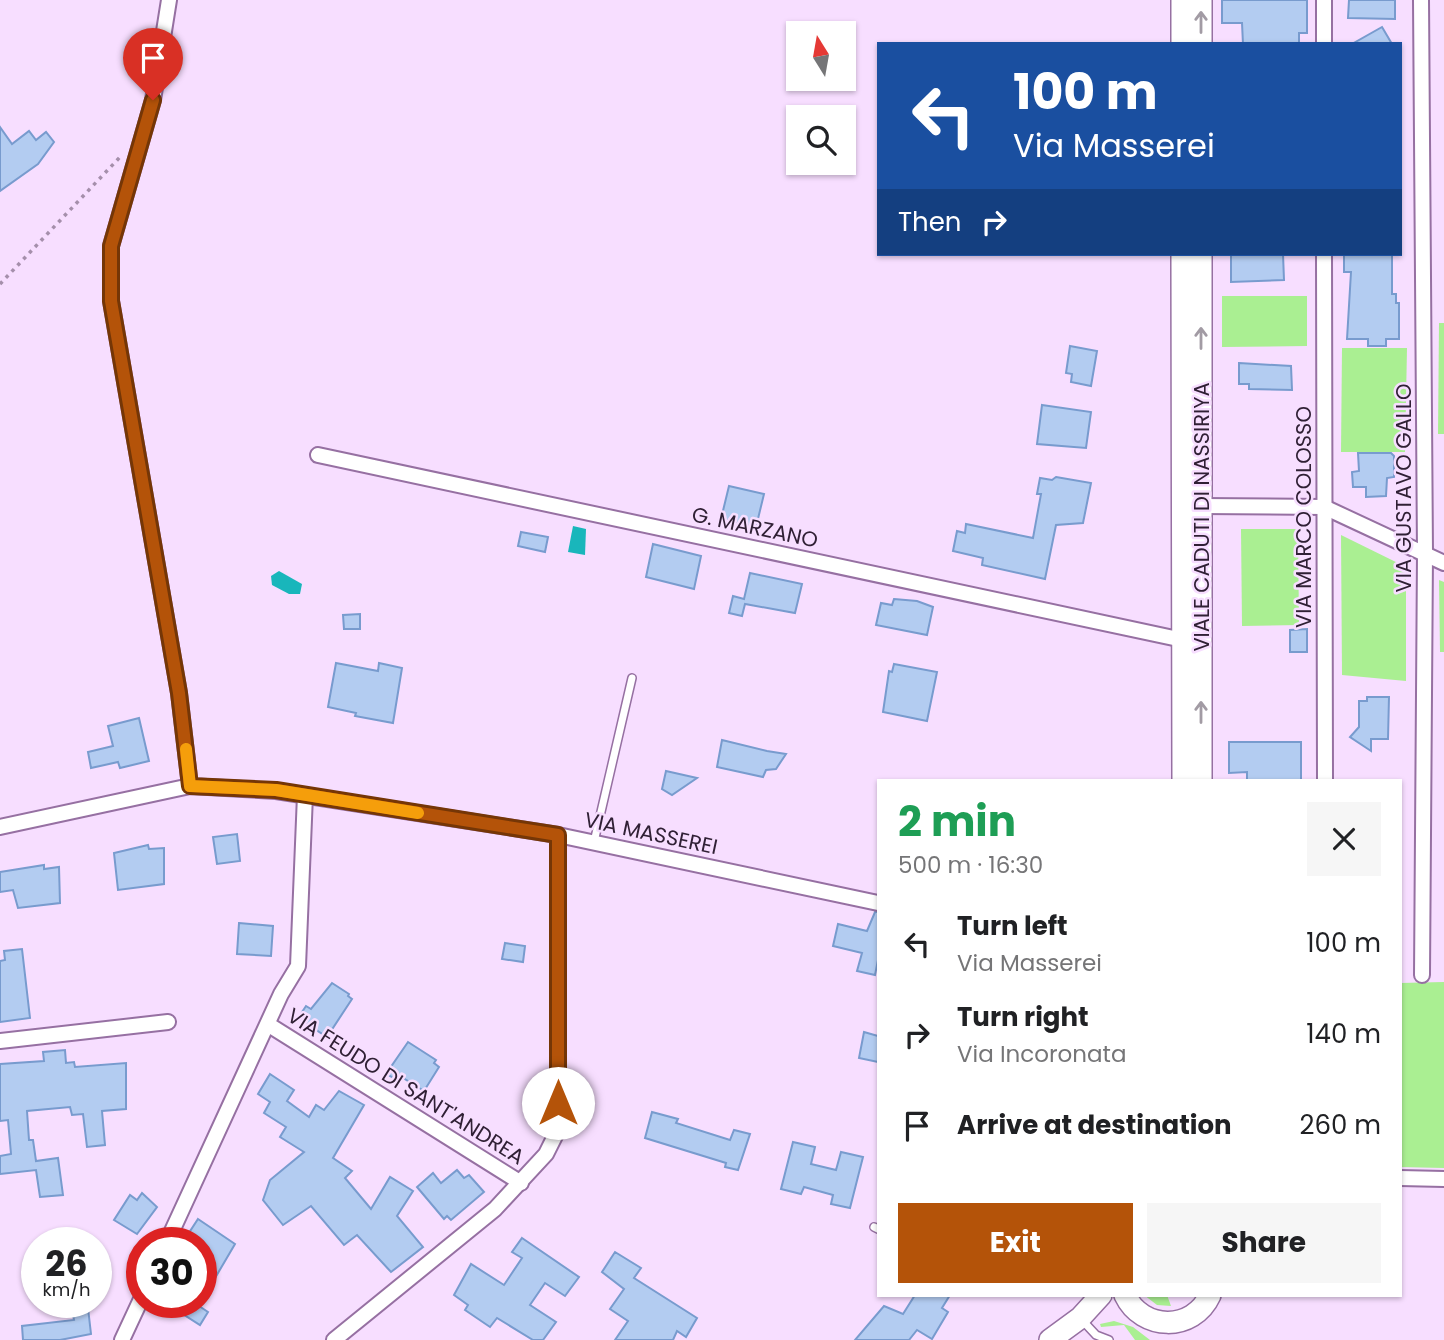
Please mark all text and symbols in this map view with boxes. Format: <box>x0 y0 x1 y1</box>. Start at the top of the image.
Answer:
one-way arrow <box>1194 11 1208 34</box>
north arrow <box>786 21 856 91</box>
map controls <box>786 21 856 175</box>
pin <box>123 28 183 100</box>
icon: arrive <box>134 39 172 77</box>
text: 100 m <box>1013 58 1158 126</box>
icon: left <box>898 70 989 161</box>
button: search <box>786 105 856 175</box>
text: Via Masserei <box>1013 123 1215 168</box>
icon: right <box>975 203 1013 241</box>
text: Then <box>898 204 961 240</box>
one-way arrow <box>1194 327 1208 350</box>
street label: VIALE CADUTI DI NASSIRIYA <box>1187 382 1216 652</box>
street label: VIA GUSTAVO GALLO <box>1389 384 1418 592</box>
street label: VIA MARCO COLOSSO <box>1289 406 1318 628</box>
street label: G. MARZANO <box>689 499 821 555</box>
one-way arrow <box>1194 701 1208 724</box>
text: 2 min <box>898 792 1016 851</box>
button: close <box>1307 802 1381 876</box>
street label: VIA MASSEREI <box>582 805 720 861</box>
text: 500 m · 16:30 <box>898 849 1043 881</box>
text: Turn left <box>957 908 1068 944</box>
icon: left <box>898 925 936 963</box>
text: 100 m <box>1306 925 1381 961</box>
text: Via Masserei <box>957 947 1102 979</box>
text: Turn right <box>957 999 1089 1035</box>
street label: VIA FEUDO DI SANT'ANDREA <box>282 1001 530 1171</box>
icon: right <box>898 1016 936 1054</box>
text: 140 m <box>1306 1016 1381 1052</box>
text: Via Incoronata <box>957 1038 1126 1070</box>
position arrow <box>521 1066 595 1140</box>
icon: arrive <box>898 1107 936 1145</box>
text: Arrive at destination <box>957 1107 1232 1143</box>
text: 260 m <box>1299 1107 1381 1143</box>
button: Exit <box>898 1203 1133 1283</box>
button: Share <box>1147 1203 1381 1283</box>
speed limit sign: 30 <box>126 1227 217 1318</box>
text: 26 <box>45 1239 88 1288</box>
text: km/h <box>43 1277 90 1302</box>

